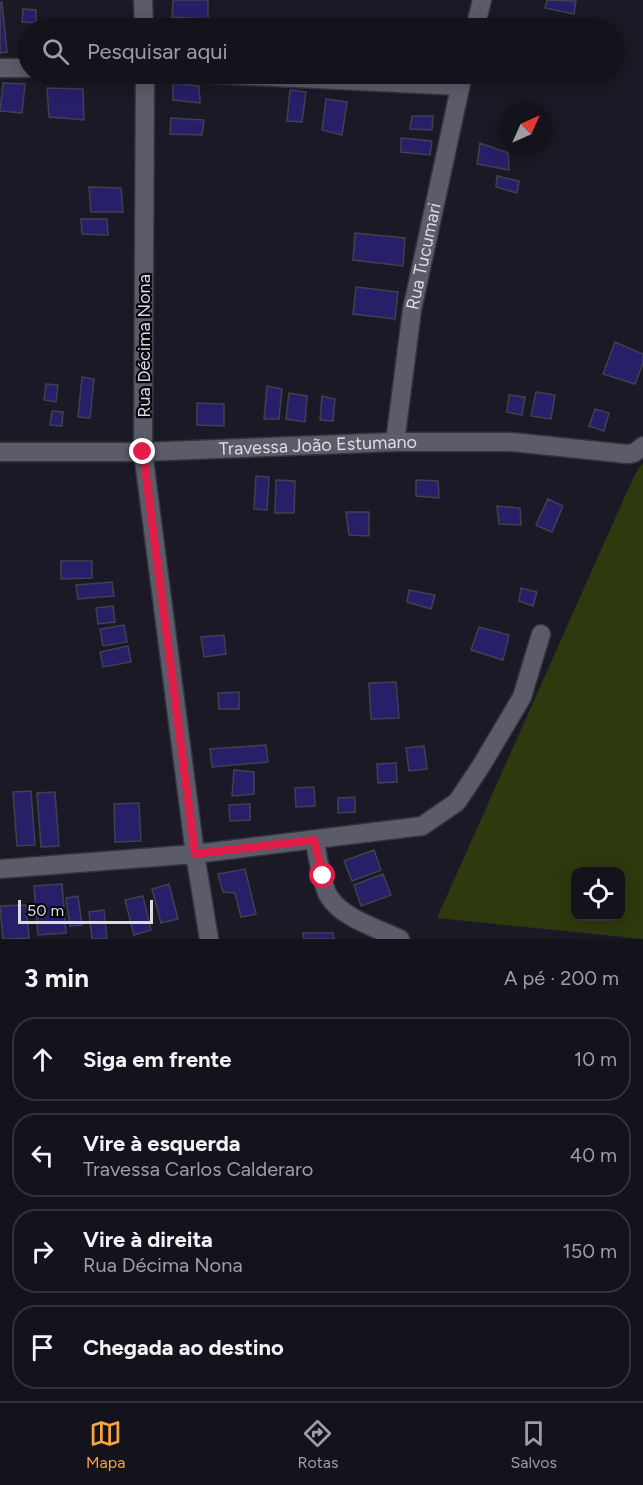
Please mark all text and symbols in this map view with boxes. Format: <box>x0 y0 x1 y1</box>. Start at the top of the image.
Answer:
search box <box>18 18 625 84</box>
icon: search <box>39 35 72 68</box>
text: Pesquisar aqui <box>87 38 228 65</box>
north arrow <box>499 102 553 156</box>
street label: Rua Tucumari <box>401 201 446 312</box>
street label: Rua Décima Nona <box>133 274 155 418</box>
street label: Travessa João Estumano <box>218 431 417 460</box>
route end <box>129 438 155 464</box>
route start <box>309 862 335 888</box>
map controls <box>571 867 625 921</box>
button: locate <box>571 867 625 921</box>
scale bar <box>18 897 153 924</box>
text: 50 m <box>27 901 64 920</box>
text: 3 min <box>24 962 89 994</box>
text: A pé · 200 m <box>504 966 619 990</box>
icon: ahead <box>26 1043 59 1076</box>
text: Siga em frente <box>83 1046 231 1073</box>
text: 10 m <box>574 1047 617 1071</box>
text: Vire à esquerda <box>83 1130 241 1157</box>
icon: left <box>26 1139 59 1172</box>
text: 40 m <box>570 1143 617 1167</box>
text: Travessa Carlos Calderaro <box>83 1157 313 1181</box>
text: Vire à direita <box>83 1226 213 1253</box>
icon: right <box>26 1235 59 1268</box>
text: 150 m <box>562 1239 617 1263</box>
text: Rua Décima Nona <box>83 1253 243 1277</box>
icon: arrive <box>26 1331 59 1364</box>
text: Chegada ao destino <box>83 1334 284 1361</box>
tab: Mapa <box>86 1417 125 1472</box>
tab: Rotas <box>298 1417 338 1472</box>
tab: Salvos <box>511 1417 557 1472</box>

